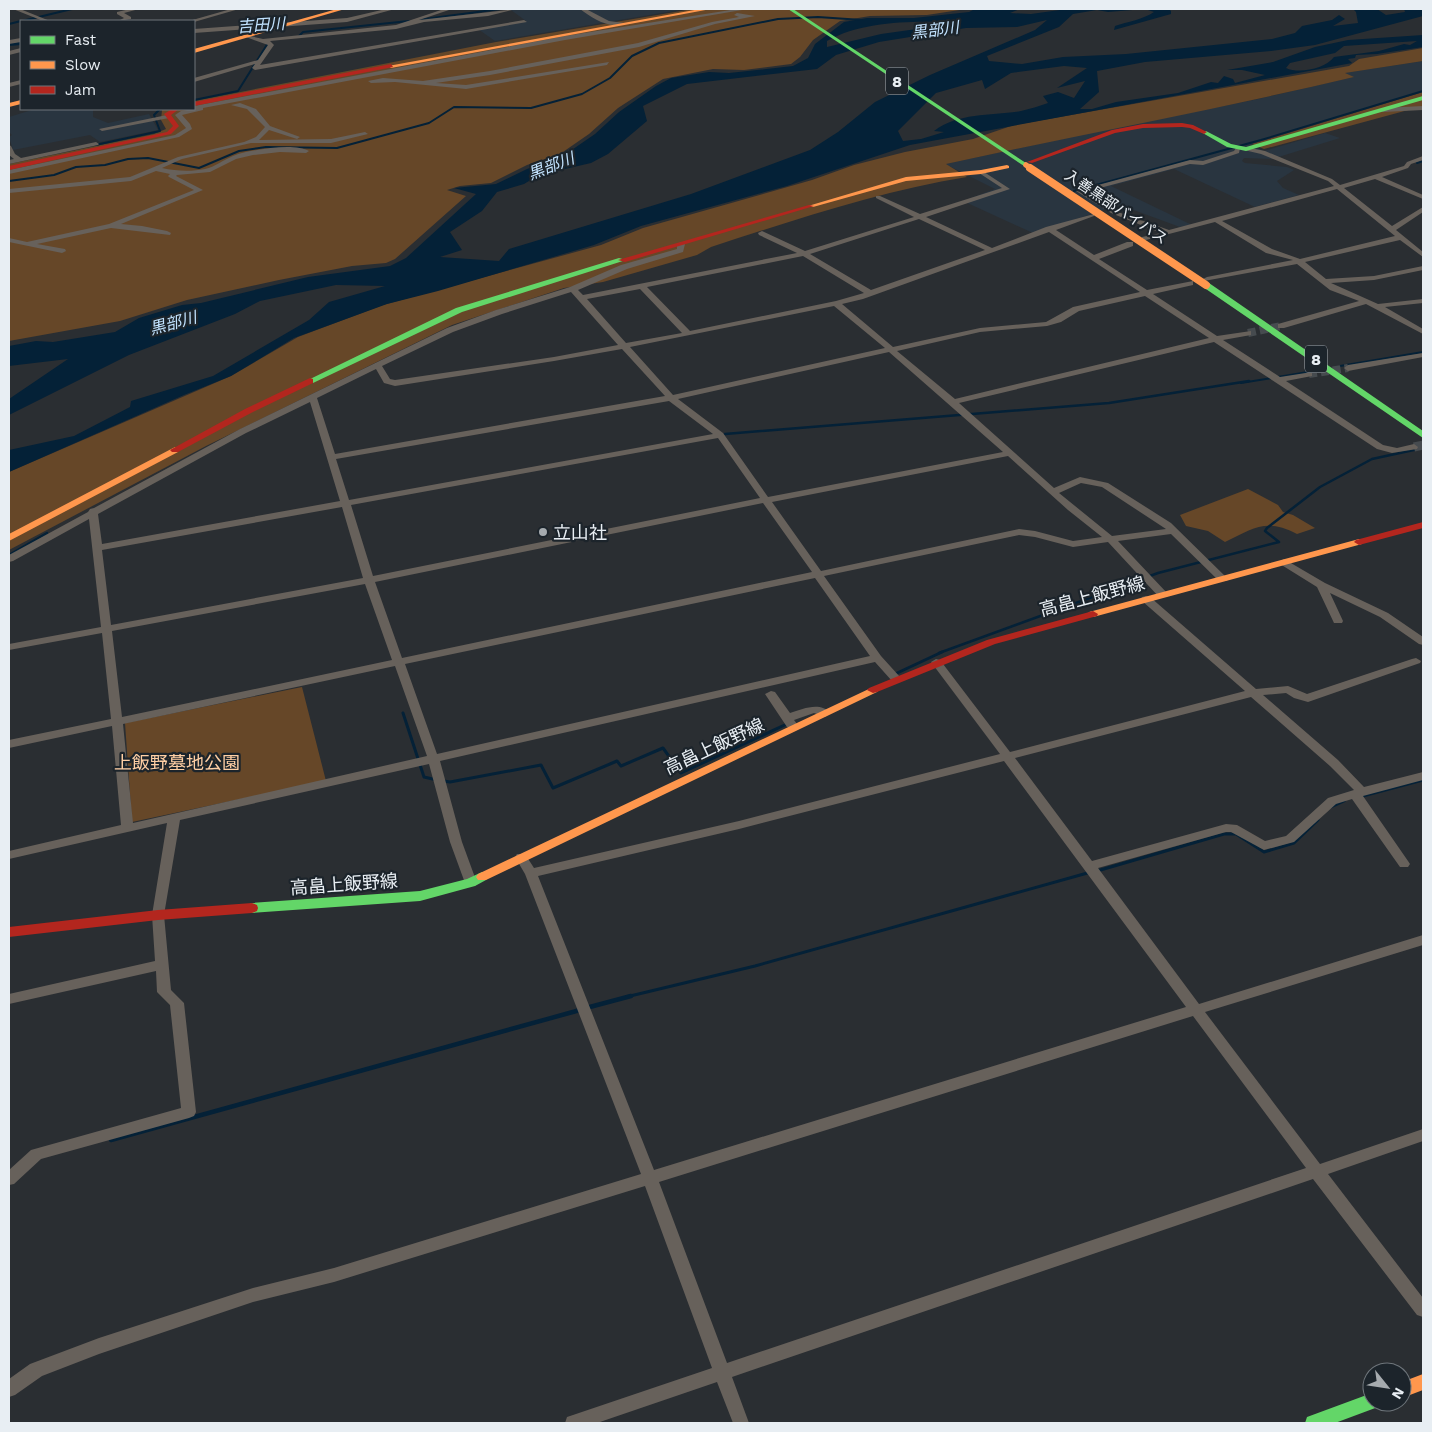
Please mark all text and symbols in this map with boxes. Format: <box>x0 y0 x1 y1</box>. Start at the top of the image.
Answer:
water label: 吉田川 <box>236 14 288 36</box>
water label: 黒部川 <box>910 17 962 42</box>
legend <box>20 20 195 110</box>
text: Fast <box>65 31 97 49</box>
text: Slow <box>65 56 101 74</box>
road number: 8 <box>886 68 908 94</box>
text: Jam <box>65 81 96 99</box>
water label: 黒部川 <box>525 148 579 183</box>
street label: 入善黒部バイパス <box>1061 166 1171 248</box>
water label: 黒部川 <box>147 307 201 338</box>
road number: 8 <box>1305 346 1327 372</box>
place label: 立山社 <box>553 522 607 543</box>
marker: 立山社 <box>537 526 549 538</box>
street label: 高畠上飯野線 <box>1037 572 1147 620</box>
street label: 高畠上飯野線 <box>661 714 767 778</box>
park label: 上飯野墓地公園 <box>114 752 240 773</box>
street label: 高畠上飯野線 <box>289 870 399 898</box>
north arrow <box>1362 1362 1412 1412</box>
text: N <box>1389 1385 1408 1402</box>

